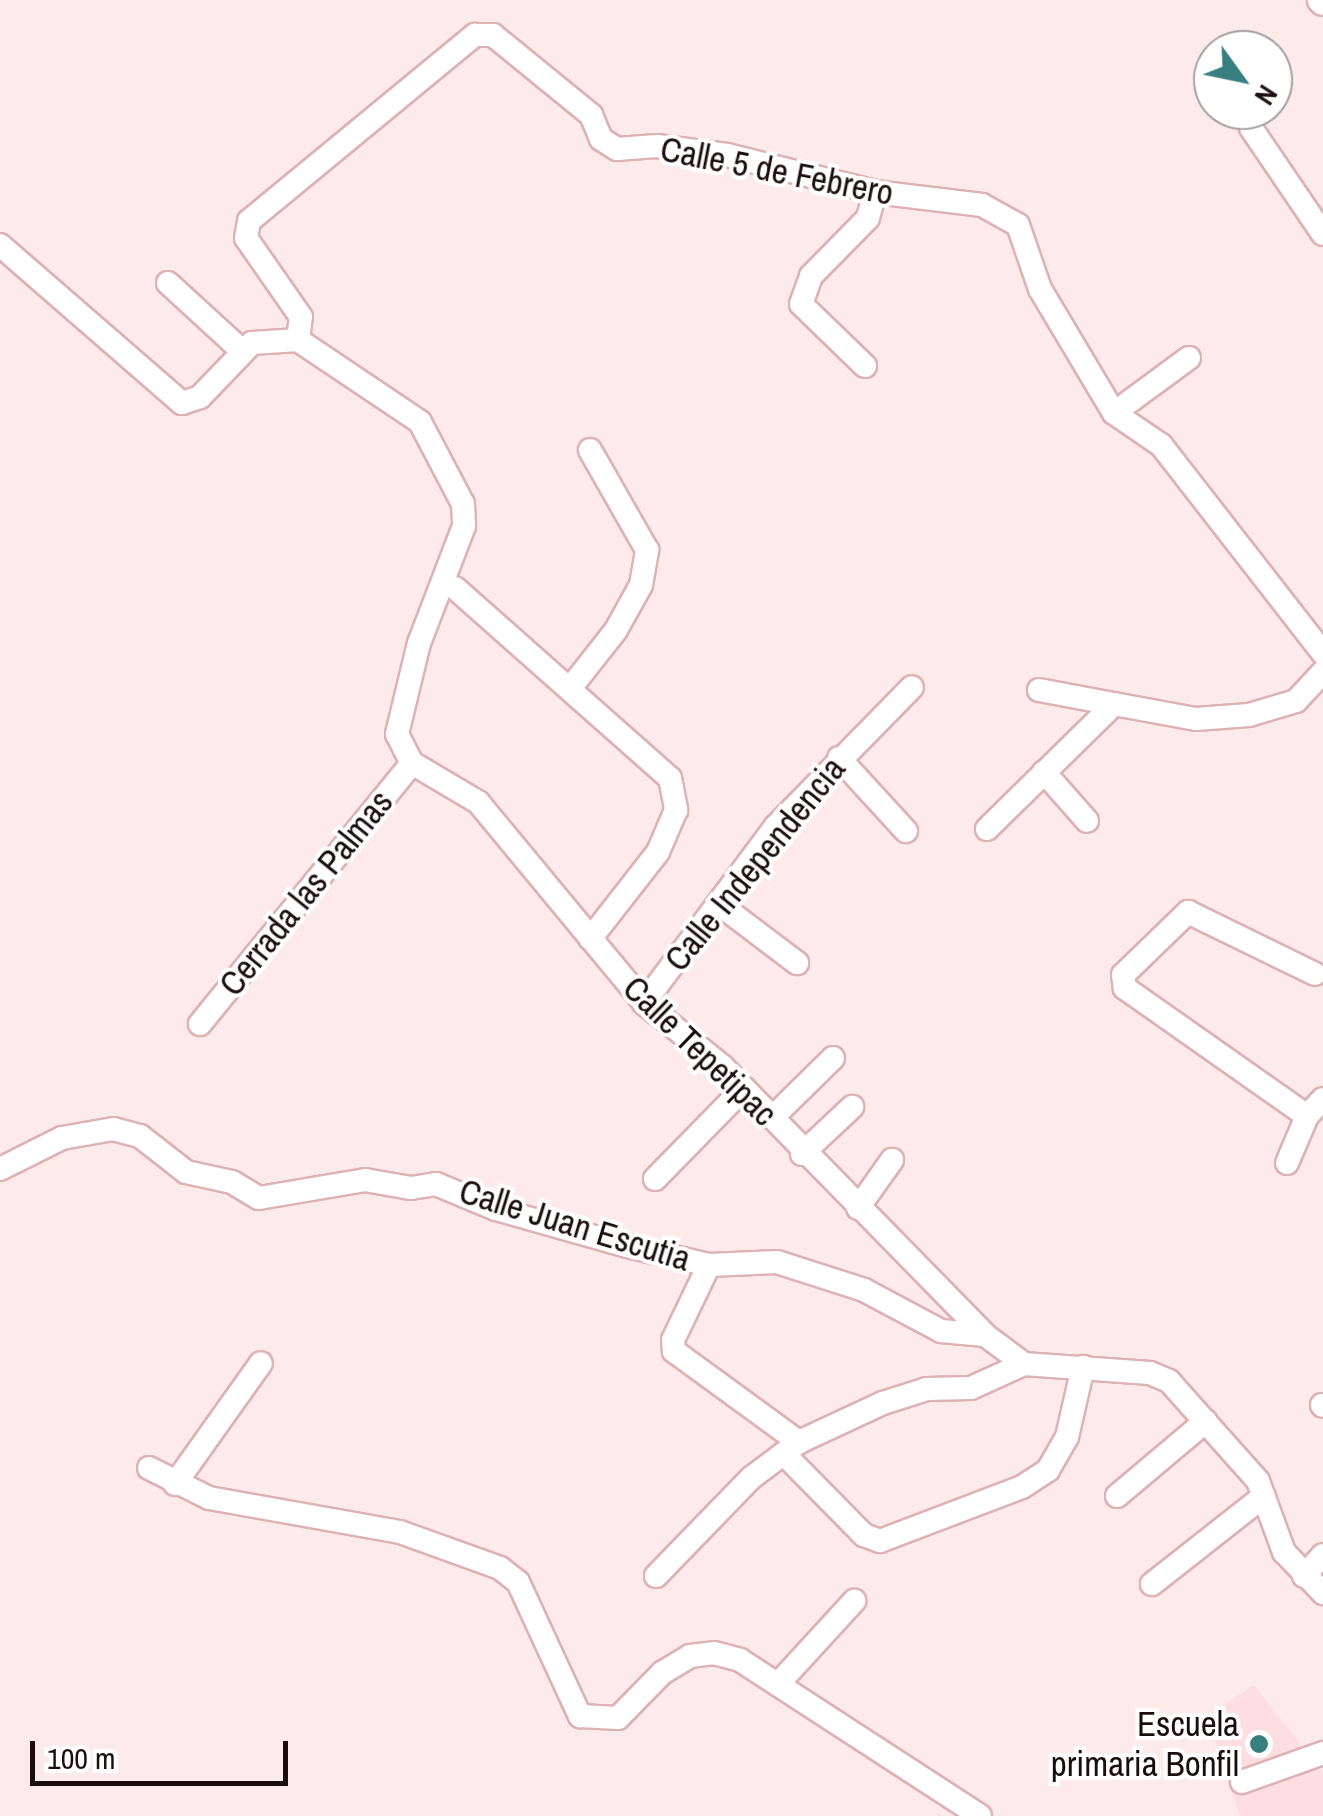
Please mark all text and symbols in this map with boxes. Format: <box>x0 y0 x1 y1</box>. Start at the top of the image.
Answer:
north arrow <box>1193 30 1293 130</box>
text: N <box>1246 78 1287 113</box>
street label: Calle 5 de Febrero <box>657 128 897 214</box>
street label: Calle Independencia <box>656 748 854 980</box>
street label: Cerrada las Palmas <box>210 782 402 1004</box>
street label: Calle Tepetipac <box>614 967 786 1135</box>
street label: Calle Juan Escutia <box>454 1170 696 1280</box>
place label: Escuela primaria Bonfil <box>1051 1703 1239 1785</box>
scale bar <box>35 1721 292 1783</box>
marker: Escuela primaria Bonfil <box>1248 1733 1270 1755</box>
text: 100 m <box>47 1738 115 1778</box>

